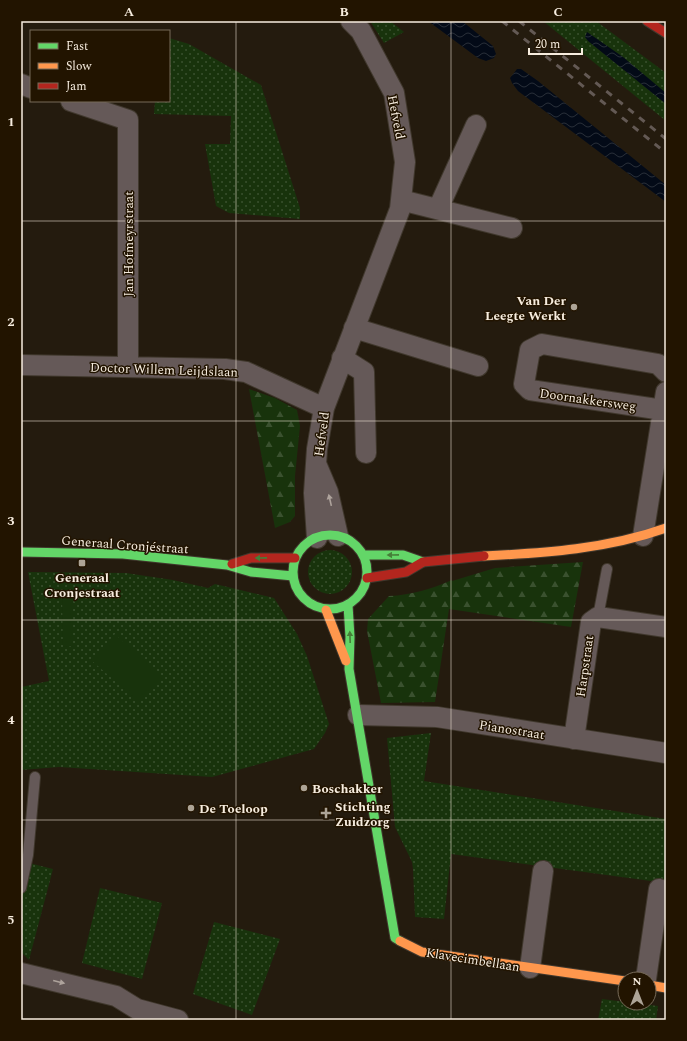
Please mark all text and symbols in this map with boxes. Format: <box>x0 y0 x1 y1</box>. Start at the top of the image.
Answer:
text: A <box>124 2 134 22</box>
text: B <box>339 2 349 22</box>
text: C <box>553 2 563 22</box>
legend <box>30 30 170 102</box>
scale bar <box>529 30 582 56</box>
text: 20 m <box>535 35 560 54</box>
text: Fast <box>66 37 88 56</box>
text: Slow <box>66 57 92 76</box>
text: Jam <box>66 77 87 96</box>
street label: Hefveld <box>382 93 410 141</box>
text: 1 <box>7 112 15 132</box>
street label: Jan Hofmeyrstraat <box>119 191 139 297</box>
place label: Van Der Leegte Werkt <box>485 291 566 326</box>
marker: Van Der Leegte Werkt <box>569 302 579 312</box>
text: 2 <box>7 312 15 332</box>
street label: Doctor Willem Leijdslaan <box>90 357 239 383</box>
street label: Doornakkersweg <box>538 383 638 417</box>
street label: Hefveld <box>309 411 335 458</box>
one-way arrow <box>327 494 333 506</box>
text: 3 <box>7 511 15 531</box>
street label: Generaal Cronjéstraat <box>61 531 190 559</box>
one-way arrow <box>386 552 399 558</box>
one-way arrow <box>254 555 267 561</box>
marker: Generaal Cronjestraat <box>77 558 87 568</box>
place label: Generaal Cronjestraat <box>44 568 120 603</box>
one-way arrow <box>347 630 353 643</box>
street label: Harpstraat <box>571 634 599 698</box>
text: 4 <box>7 710 15 730</box>
street label: Pianostraat <box>478 715 546 745</box>
place label: Boschakker <box>312 779 383 799</box>
marker: Boschakker <box>299 783 309 793</box>
place label: Stichting Zuidzorg <box>335 797 390 832</box>
place label: De Toeloop <box>199 799 268 819</box>
marker: De Toeloop <box>186 803 196 813</box>
marker: Stichting Zuidzorg <box>320 807 332 819</box>
text: 5 <box>7 910 15 930</box>
street label: Klavecimbellaan <box>425 943 522 977</box>
north arrow <box>617 971 657 1011</box>
text: N <box>633 973 642 990</box>
one-way arrow <box>53 979 65 985</box>

